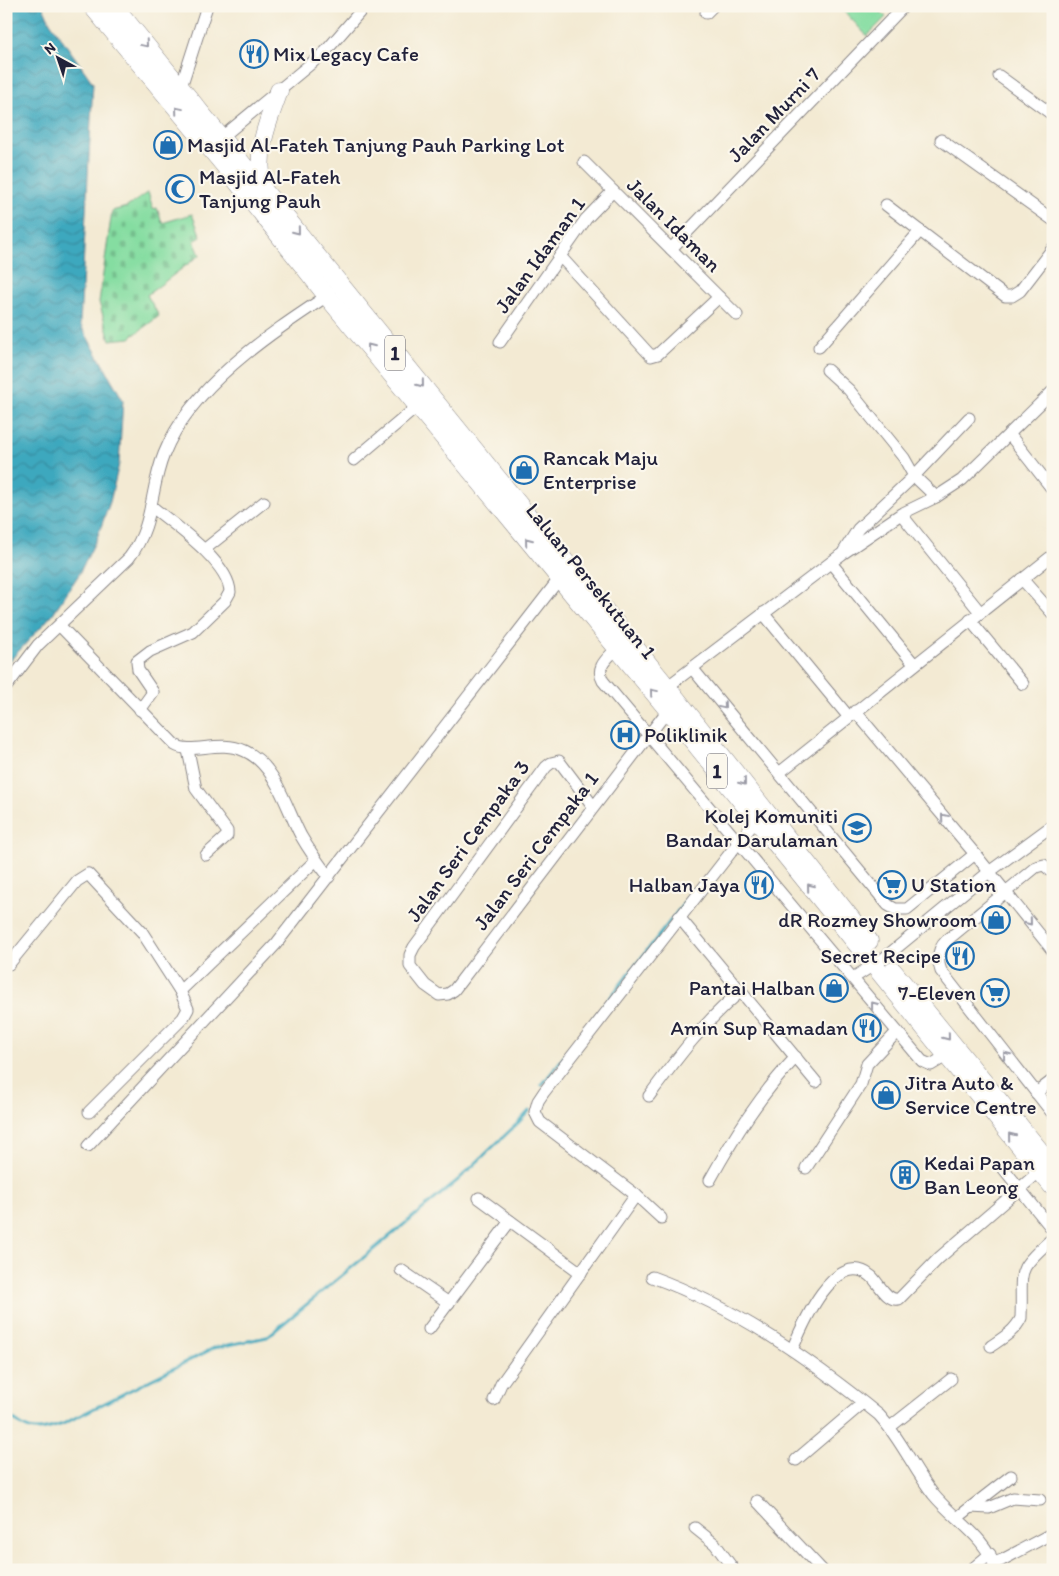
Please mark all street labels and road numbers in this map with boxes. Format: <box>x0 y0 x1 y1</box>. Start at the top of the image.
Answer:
street label: Jalan Murni 7 <box>722 62 825 167</box>
street label: Jalan Idaman <box>622 172 727 277</box>
street label: Jalan Idaman 1 <box>489 192 590 318</box>
road number: 1 <box>385 336 405 370</box>
street label: Laluan Persekutuan 1 <box>521 498 662 664</box>
road number: 1 <box>707 754 727 788</box>
street label: Jalan Seri Cempaka 3 <box>401 755 535 926</box>
street label: Jalan Seri Cempaka 1 <box>468 766 603 935</box>

